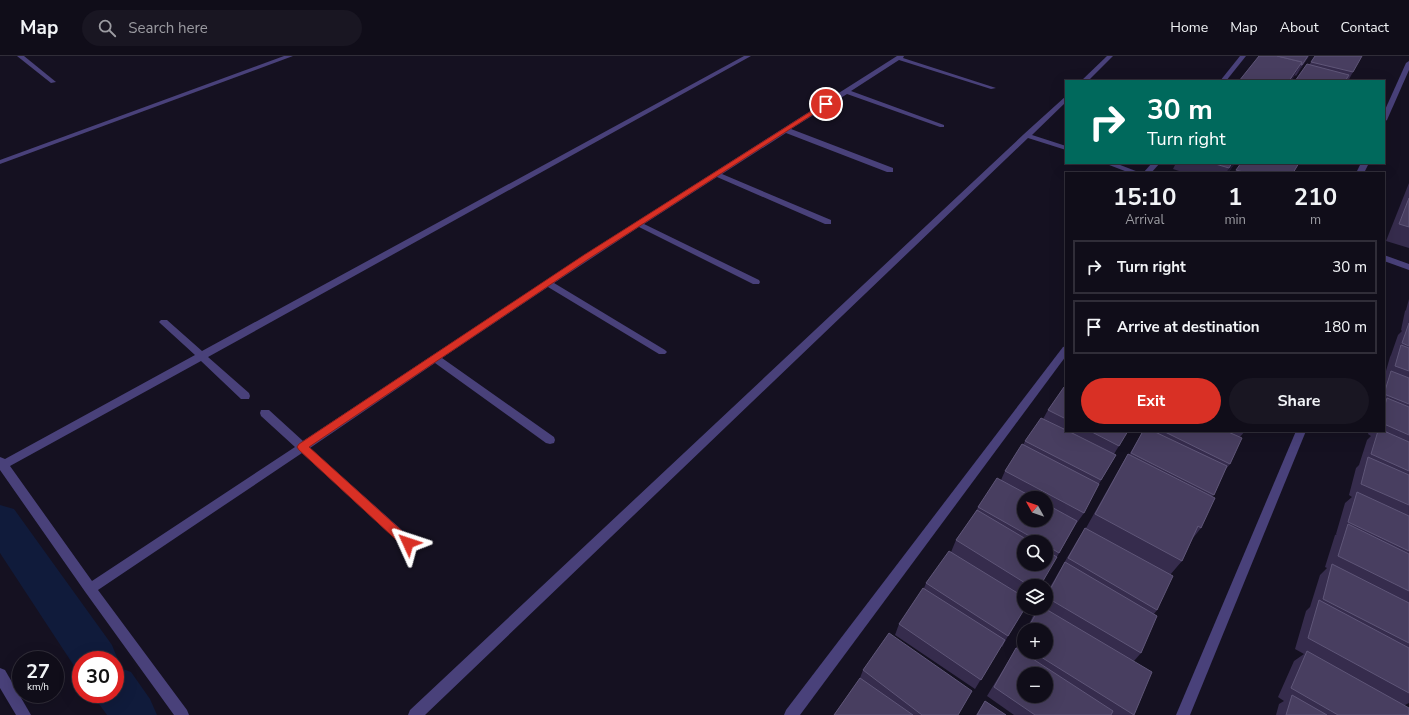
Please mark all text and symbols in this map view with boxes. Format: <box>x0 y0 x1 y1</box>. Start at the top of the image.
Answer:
search box <box>82 10 362 46</box>
text: Map <box>20 15 58 41</box>
icon: search <box>96 17 118 39</box>
text: Search here <box>128 18 208 38</box>
text: Home <box>1170 18 1208 37</box>
text: Map <box>1230 18 1258 37</box>
text: About <box>1280 18 1319 37</box>
text: Contact <box>1341 18 1389 37</box>
pin <box>809 87 843 121</box>
text: 30 m <box>1147 91 1213 129</box>
icon: arrive <box>815 93 837 115</box>
icon: right <box>1081 96 1133 148</box>
text: Turn right <box>1147 127 1226 151</box>
text: 15:10 <box>1113 181 1176 213</box>
text: 1 <box>1228 181 1242 213</box>
text: 210 <box>1294 181 1337 213</box>
text: Arrival <box>1125 211 1164 229</box>
text: min <box>1224 211 1246 229</box>
text: m <box>1310 211 1321 229</box>
icon: right <box>1083 256 1105 278</box>
text: Turn right <box>1117 257 1186 277</box>
text: 30 m <box>1332 257 1367 277</box>
icon: arrive <box>1083 316 1105 338</box>
text: Arrive at destination <box>1117 317 1260 337</box>
text: 180 m <box>1323 317 1367 337</box>
button: Exit <box>1081 378 1221 424</box>
button: Share <box>1229 378 1369 424</box>
north arrow <box>1017 491 1053 527</box>
map controls <box>1017 491 1053 703</box>
position arrow <box>387 522 429 564</box>
button: search <box>1017 535 1053 571</box>
button: layers <box>1017 579 1053 615</box>
button: + <box>1017 623 1053 659</box>
speed limit sign: 30 <box>72 651 124 703</box>
text: 27 <box>26 658 50 685</box>
button: − <box>1017 667 1053 703</box>
text: km/h <box>27 680 49 694</box>

